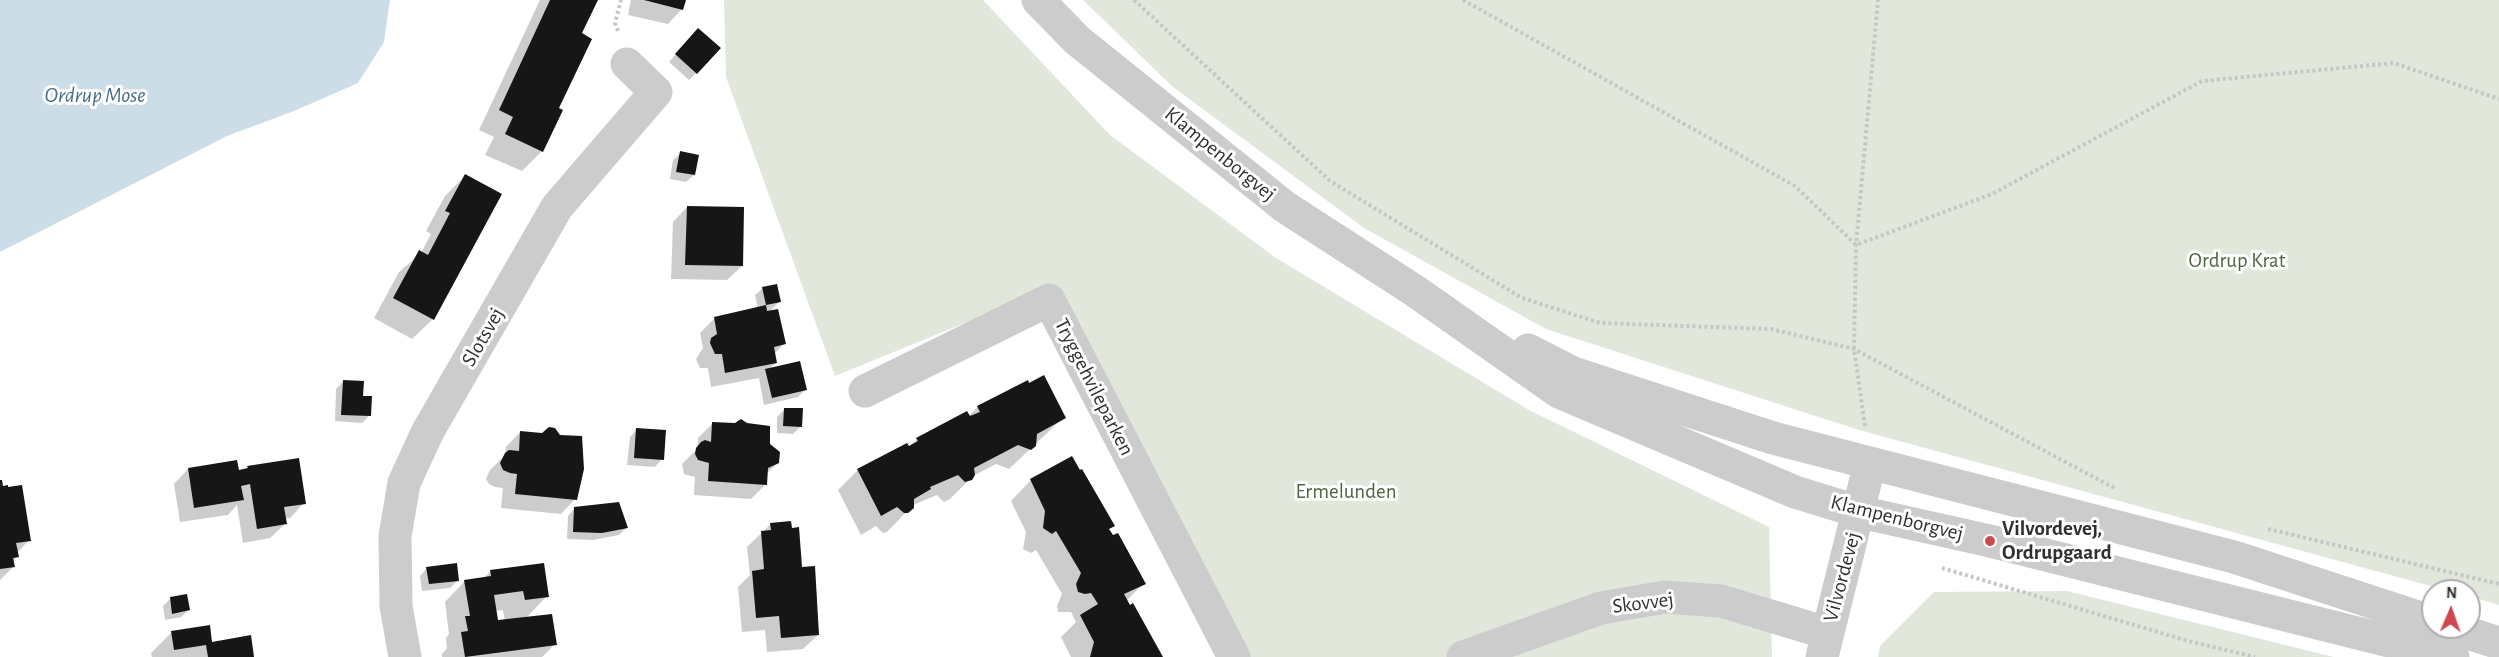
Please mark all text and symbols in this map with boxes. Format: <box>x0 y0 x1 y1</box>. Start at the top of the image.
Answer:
water label: Ordrup Mose <box>44 82 146 108</box>
street label: Klampenborgvej <box>1159 101 1281 207</box>
park label: Ordrup Krat <box>2189 248 2285 274</box>
street label: Slotsvej <box>456 303 510 371</box>
street label: Tryggehvileparken <box>1049 314 1139 460</box>
park label: Ermelunden <box>1295 479 1397 505</box>
street label: Klampenborgvej <box>1828 489 1966 547</box>
place label: Vilvordevej, Ordrupgaard <box>2002 516 2112 566</box>
street label: Vilvordevej <box>1818 529 1866 625</box>
marker: Vilvordevej, Ordrupgaard <box>1983 534 1997 548</box>
north arrow <box>2421 579 2481 639</box>
text: N <box>2446 585 2457 601</box>
street label: Skovvej <box>1611 587 1675 619</box>

